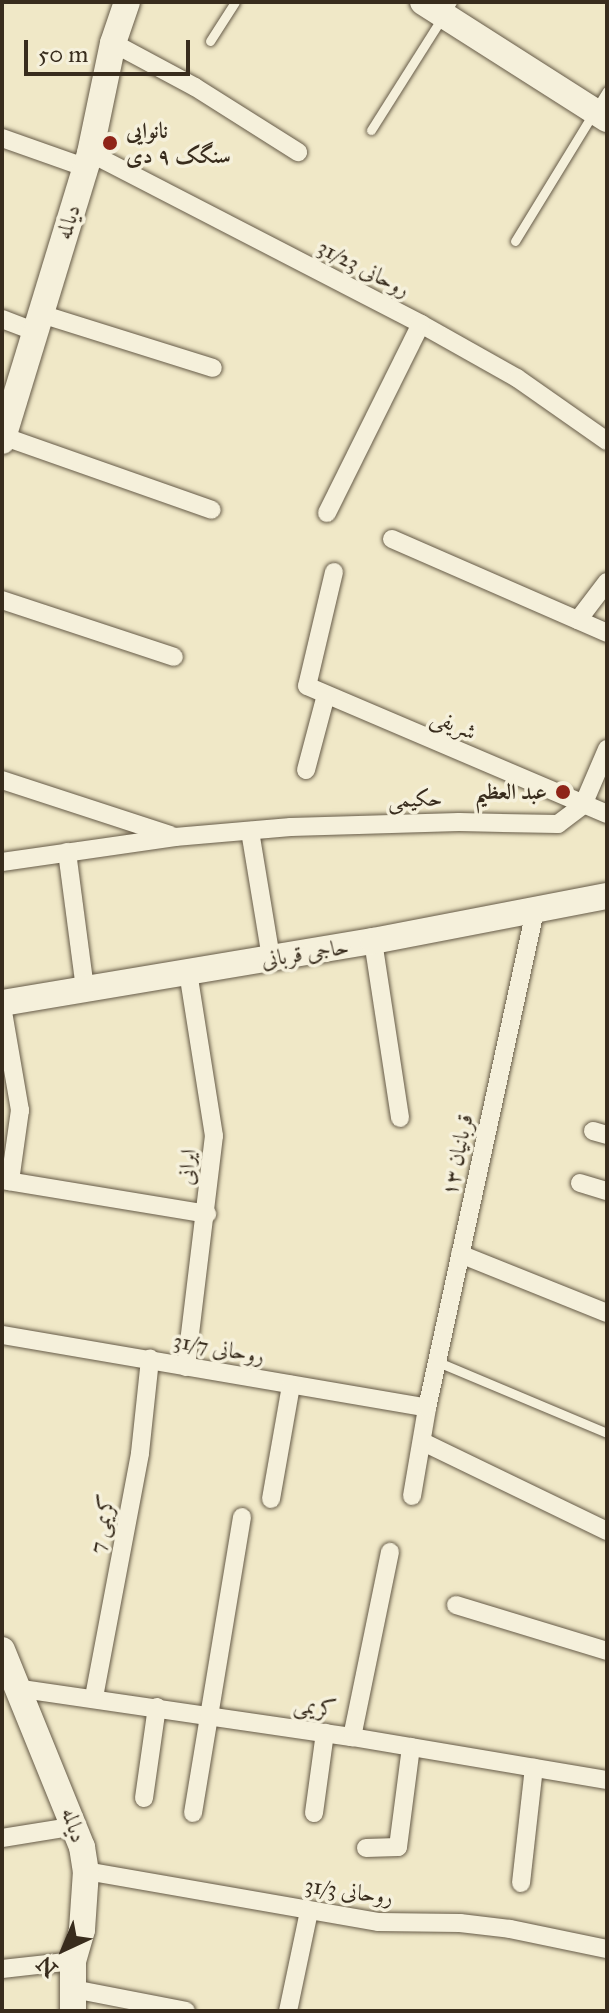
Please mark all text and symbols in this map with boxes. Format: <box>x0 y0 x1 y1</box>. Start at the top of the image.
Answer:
scale bar <box>28 24 194 74</box>
text: 50 m <box>38 39 88 69</box>
place label: نانوایی سنگک ۹ دی <box>126 117 231 168</box>
marker: نانوایی سنگک ۹ دی <box>101 134 119 152</box>
street label: دیالمه <box>50 201 86 243</box>
street label: روحانی 31/23 <box>314 234 414 302</box>
street label: شریفی <box>427 703 481 745</box>
place label: عبد العظيم <box>475 779 547 805</box>
marker: عبد العظيم <box>554 783 572 801</box>
street label: حکیمی <box>387 785 443 813</box>
street label: حاجی قربانی <box>259 933 351 973</box>
street label: ۱۳ قربانیان <box>435 1112 479 1198</box>
street label: ایرانی <box>172 1148 202 1186</box>
street label: روحانی 31/7 <box>171 1327 267 1369</box>
street label: کریمی 7 <box>83 1492 121 1556</box>
street label: کریمی <box>292 1691 338 1723</box>
street label: دیالمه <box>56 1804 92 1846</box>
street label: روحانی 31/3 <box>303 1872 395 1910</box>
north arrow <box>24 1909 104 1989</box>
text: N <box>31 1950 63 1983</box>

